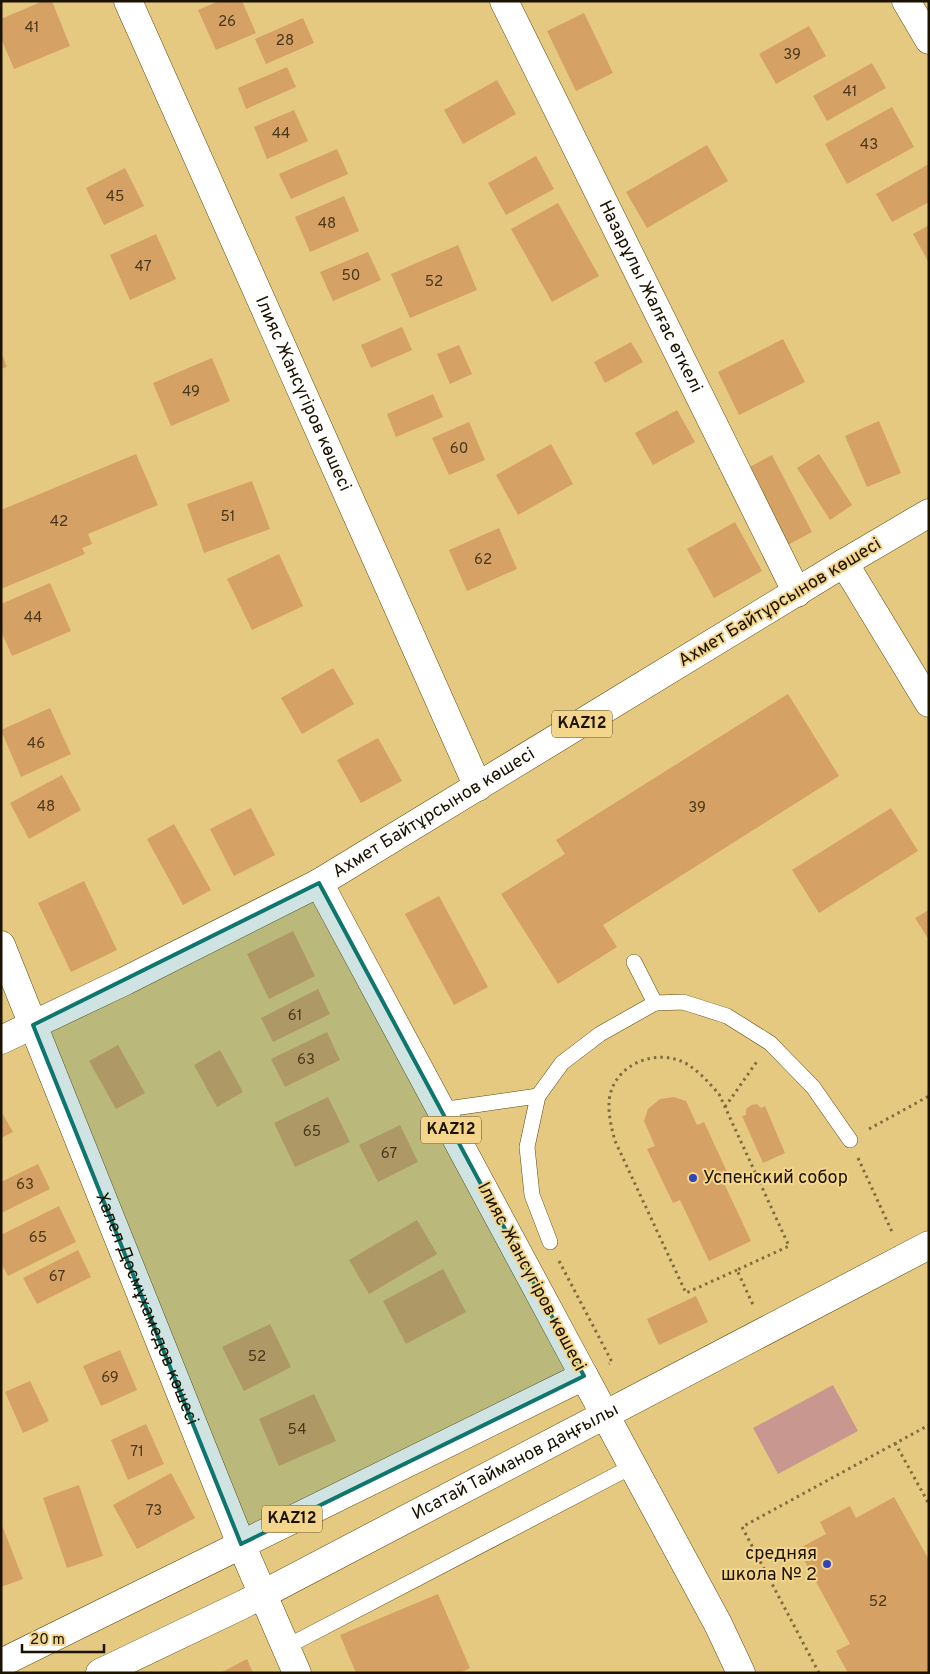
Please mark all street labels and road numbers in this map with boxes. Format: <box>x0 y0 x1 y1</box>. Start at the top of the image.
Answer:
street label: Назарұлы Жалғас өткелі <box>593 197 708 397</box>
street label: Ілияс Жансүгіров көшесі <box>249 293 356 495</box>
street label: Ахмет Байтұрсынов көшесі <box>674 533 886 673</box>
road number: KAZ12 <box>552 711 612 738</box>
street label: Ахмет Байтұрсынов көшесі <box>328 743 539 883</box>
road number: KAZ12 <box>421 1116 481 1144</box>
street label: Ілияс Жансүгіров көшесі <box>471 1178 591 1376</box>
street label: Халел Досмұхамедов көшесі <box>90 1189 204 1429</box>
street label: Исатай Тайманов даңғылы <box>408 1398 623 1525</box>
road number: KAZ12 <box>262 1506 322 1532</box>

